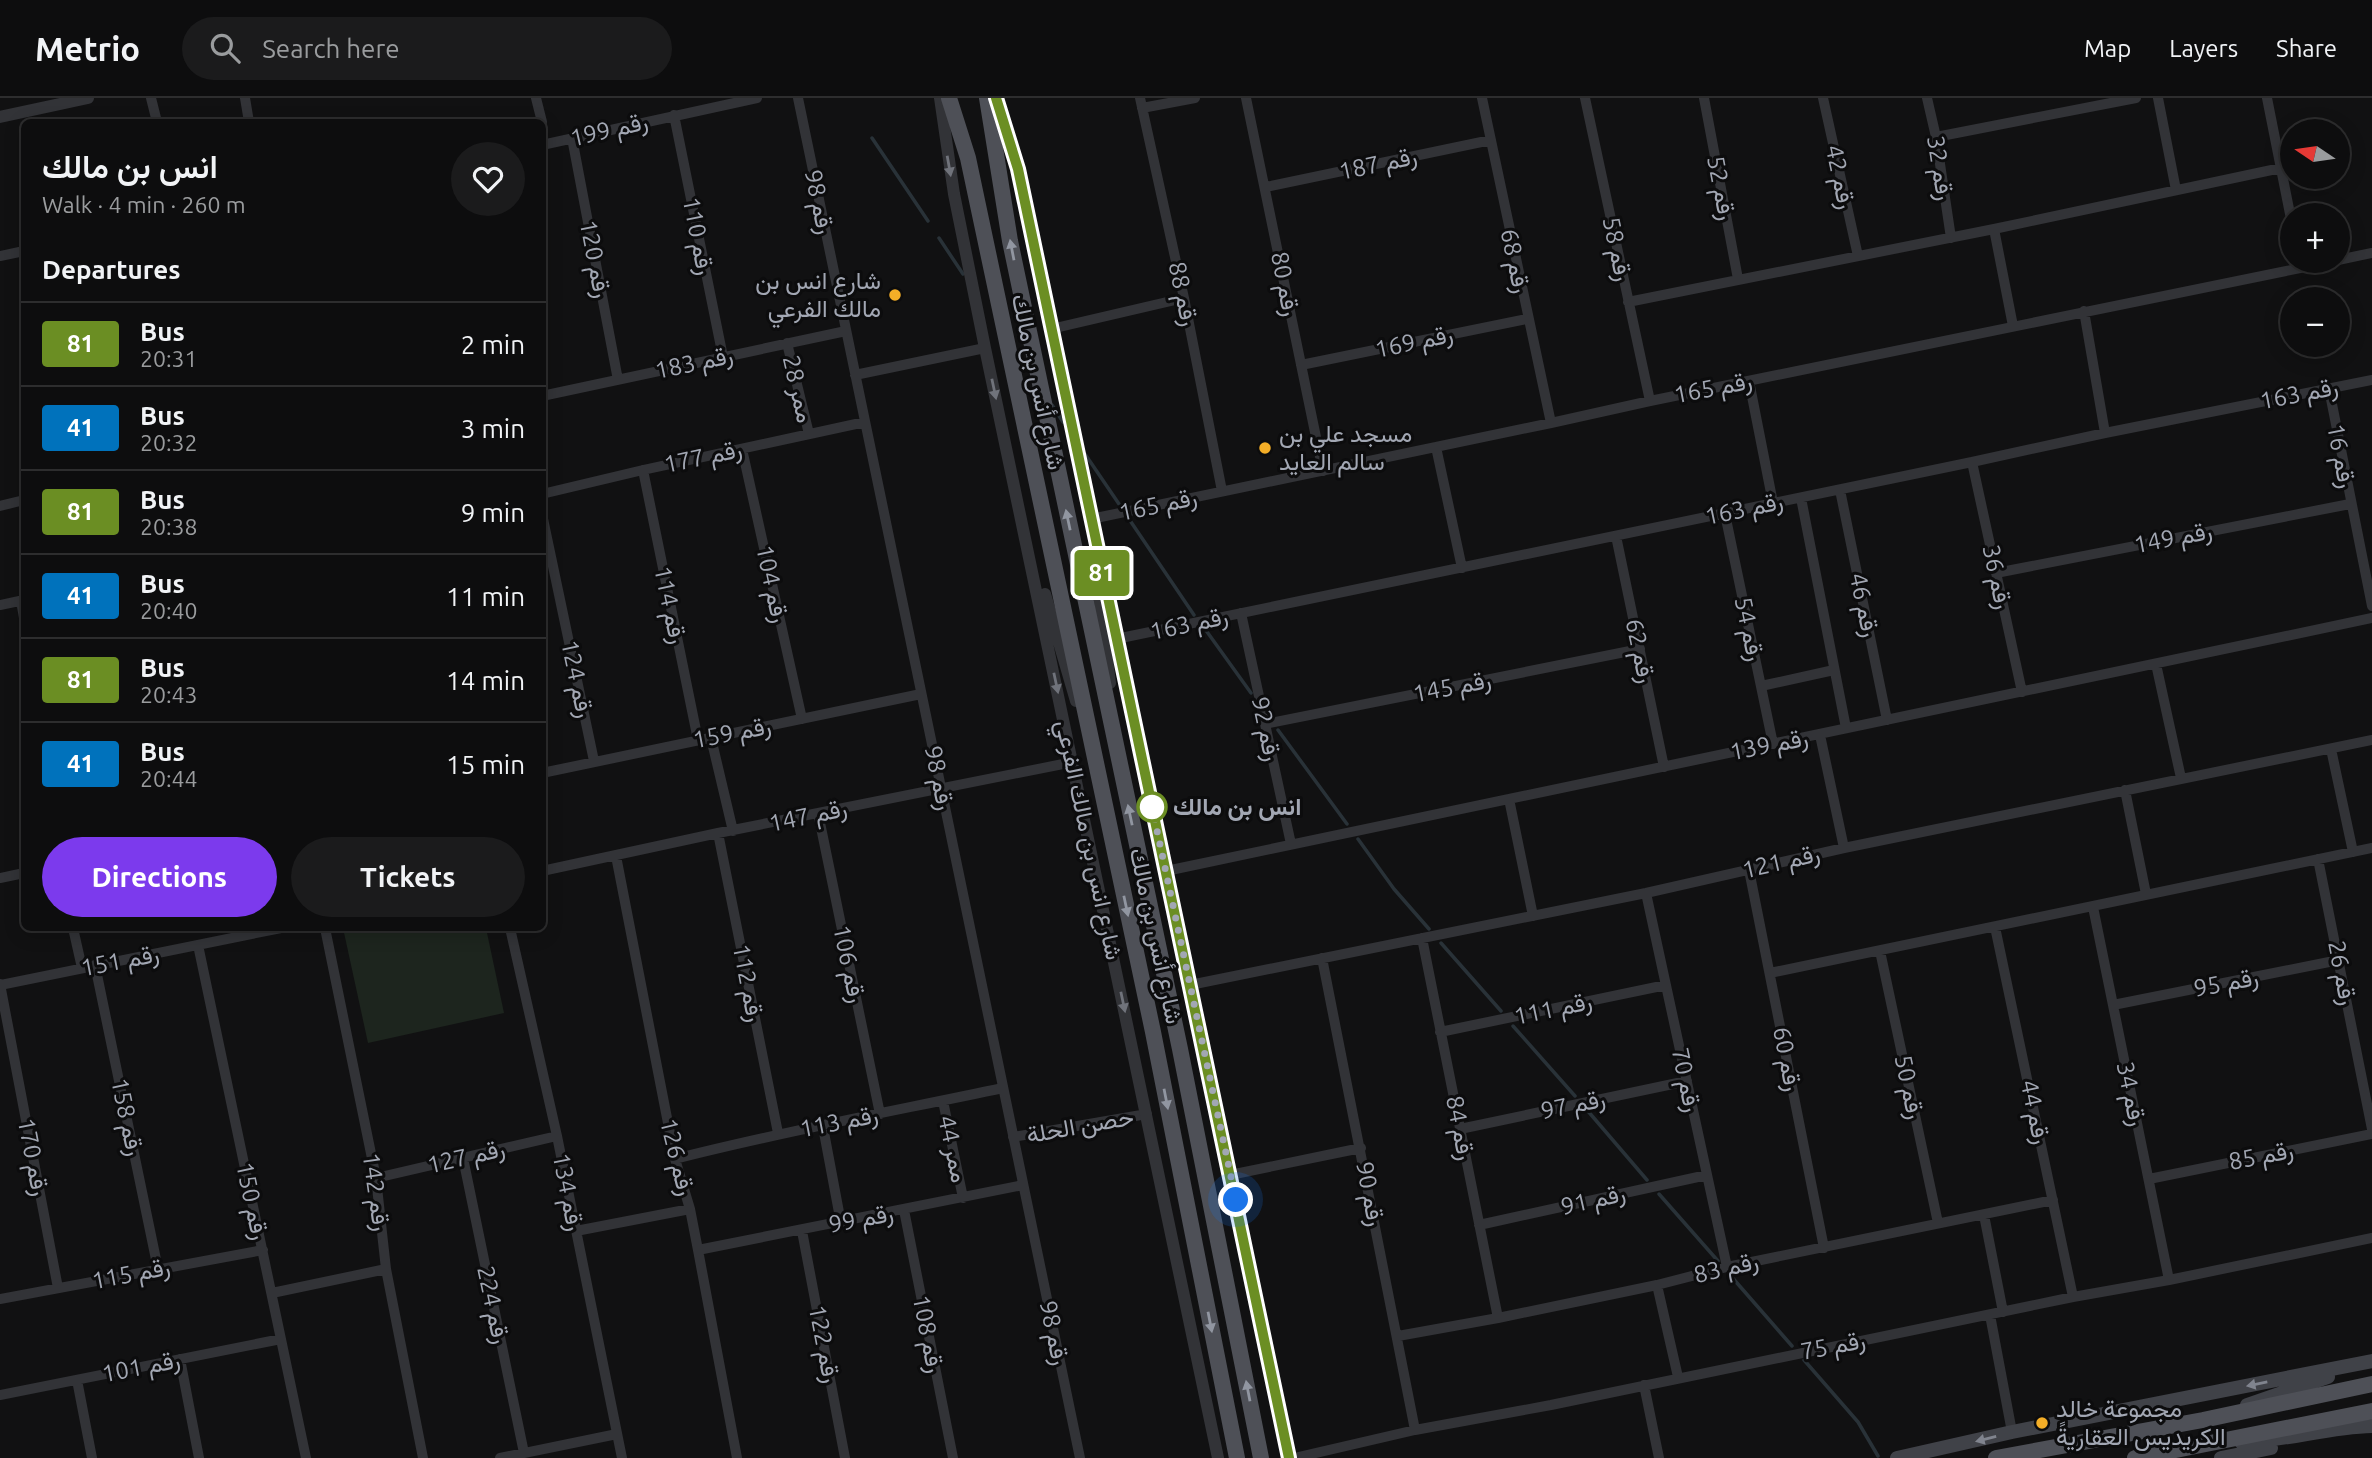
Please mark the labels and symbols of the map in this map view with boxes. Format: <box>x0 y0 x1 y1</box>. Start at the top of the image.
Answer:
street label: رقم 199 <box>567 107 651 154</box>
north arrow <box>2280 119 2350 189</box>
street label: رقم 32 <box>1919 134 1959 203</box>
street label: رقم 187 <box>1337 142 1420 188</box>
street label: رقم 42 <box>1818 142 1860 212</box>
street label: رقم 52 <box>1699 153 1741 223</box>
one-way arrow <box>944 155 955 177</box>
street label: رقم 98 <box>797 167 839 237</box>
street label: رقم 110 <box>675 195 719 278</box>
street label: رقم 58 <box>1595 214 1637 284</box>
street label: رقم 120 <box>572 218 616 301</box>
street label: رقم 68 <box>1493 226 1535 296</box>
one-way arrow <box>1006 239 1017 261</box>
street label: رقم 80 <box>1263 249 1305 319</box>
street label: رقم 88 <box>1161 259 1203 329</box>
place label: شارع انس بن مالك الفرعي <box>755 267 881 328</box>
marker: شارع انس بن مالك الفرعي <box>887 287 903 303</box>
street label: شارع أنس بن مالك <box>1004 292 1070 473</box>
street label: رقم 169 <box>1373 320 1456 366</box>
street label: رقم 183 <box>653 341 736 387</box>
street label: ممر 28 <box>776 353 819 426</box>
street label: رقم 165 <box>1672 367 1755 411</box>
street label: رقم 163 <box>2258 373 2341 417</box>
one-way arrow <box>988 378 999 400</box>
place label: مسجد علي بن سالم العايد <box>1279 420 1412 478</box>
street label: رقم 16 <box>2319 421 2361 491</box>
street label: رقم 177 <box>662 435 745 481</box>
marker: مسجد علي بن سالم العايد <box>1257 440 1273 456</box>
street label: رقم 165 <box>1117 483 1200 529</box>
street label: رقم 163 <box>1703 487 1786 533</box>
one-way arrow <box>1063 509 1074 531</box>
street label: رقم 149 <box>2132 517 2215 561</box>
street label: رقم 36 <box>1975 542 2017 612</box>
street label: رقم 104 <box>748 543 794 626</box>
line badge: 81 <box>1070 550 1134 596</box>
street label: رقم 114 <box>646 564 692 647</box>
street label: رقم 46 <box>1842 570 1884 640</box>
street label: رقم 54 <box>1727 594 1769 664</box>
street label: رقم 163 <box>1148 602 1231 648</box>
street label: رقم 62 <box>1618 616 1660 686</box>
street label: رقم 124 <box>553 638 599 721</box>
street label: رقم 145 <box>1411 666 1494 710</box>
one-way arrow <box>1051 672 1062 694</box>
street label: رقم 92 <box>1244 694 1286 764</box>
street label: رقم 159 <box>691 712 774 756</box>
street label: شارع انس بن مالك الفرعي <box>1045 718 1128 964</box>
street label: رقم 139 <box>1728 724 1811 768</box>
street label: رقم 98 <box>917 743 959 813</box>
marker: انس بن مالك <box>1137 792 1167 822</box>
place label: انس بن مالك <box>1173 793 1301 821</box>
street label: رقم 147 <box>767 794 850 840</box>
one-way arrow <box>1125 804 1136 826</box>
street label: رقم 121 <box>1739 839 1823 886</box>
street label: شارع أنس بن مالك <box>1122 846 1188 1027</box>
one-way arrow <box>1121 895 1132 917</box>
street label: رقم 106 <box>825 923 871 1006</box>
street label: رقم 26 <box>2320 938 2362 1008</box>
street label: رقم 151 <box>79 940 162 984</box>
street label: رقم 112 <box>725 942 769 1025</box>
street label: رقم 95 <box>2191 963 2261 1005</box>
street label: رقم 111 <box>1512 987 1595 1033</box>
one-way arrow <box>1118 991 1129 1013</box>
street label: رقم 60 <box>1765 1024 1807 1094</box>
street label: رقم 70 <box>1664 1045 1706 1115</box>
street label: رقم 50 <box>1887 1052 1929 1122</box>
street label: رقم 34 <box>2109 1059 2151 1129</box>
street label: رقم 158 <box>103 1076 149 1159</box>
street label: رقم 44 <box>2013 1077 2055 1147</box>
street label: رقم 97 <box>1538 1085 1608 1127</box>
one-way arrow <box>1161 1088 1172 1110</box>
street label: رقم 84 <box>1438 1093 1480 1163</box>
street label: رقم 113 <box>798 1101 881 1145</box>
street label: حصن الحلة <box>1024 1103 1136 1149</box>
street label: ممر 44 <box>931 1113 974 1186</box>
street label: رقم 126 <box>652 1115 700 1199</box>
street label: رقم 170 <box>10 1116 54 1199</box>
street label: رقم 127 <box>424 1134 508 1181</box>
street label: رقم 85 <box>2226 1136 2296 1178</box>
street label: رقم 142 <box>355 1151 395 1233</box>
street label: رقم 134 <box>545 1151 589 1234</box>
street label: رقم 90 <box>1348 1159 1390 1229</box>
street label: رقم 150 <box>228 1160 274 1243</box>
street label: رقم 91 <box>1558 1179 1628 1223</box>
your location <box>1218 1182 1253 1217</box>
street label: رقم 99 <box>826 1199 896 1241</box>
street label: رقم 83 <box>1691 1247 1761 1291</box>
street label: رقم 115 <box>90 1253 173 1297</box>
street label: رقم 224 <box>469 1264 515 1347</box>
street label: رقم 108 <box>905 1293 949 1376</box>
street label: رقم 98 <box>1032 1298 1074 1368</box>
street label: رقم 122 <box>801 1303 845 1386</box>
one-way arrow <box>1205 1311 1216 1333</box>
street label: رقم 75 <box>1798 1326 1868 1368</box>
street label: رقم 101 <box>100 1346 183 1390</box>
one-way arrow <box>2246 1378 2268 1389</box>
one-way arrow <box>1242 1380 1253 1402</box>
place label: مجموعة خالد الكريديس العقاريةً <box>2056 1395 2225 1452</box>
marker: مجموعة خالد الكريديس العقاريةً <box>2034 1415 2050 1431</box>
one-way arrow <box>1975 1434 1997 1445</box>

